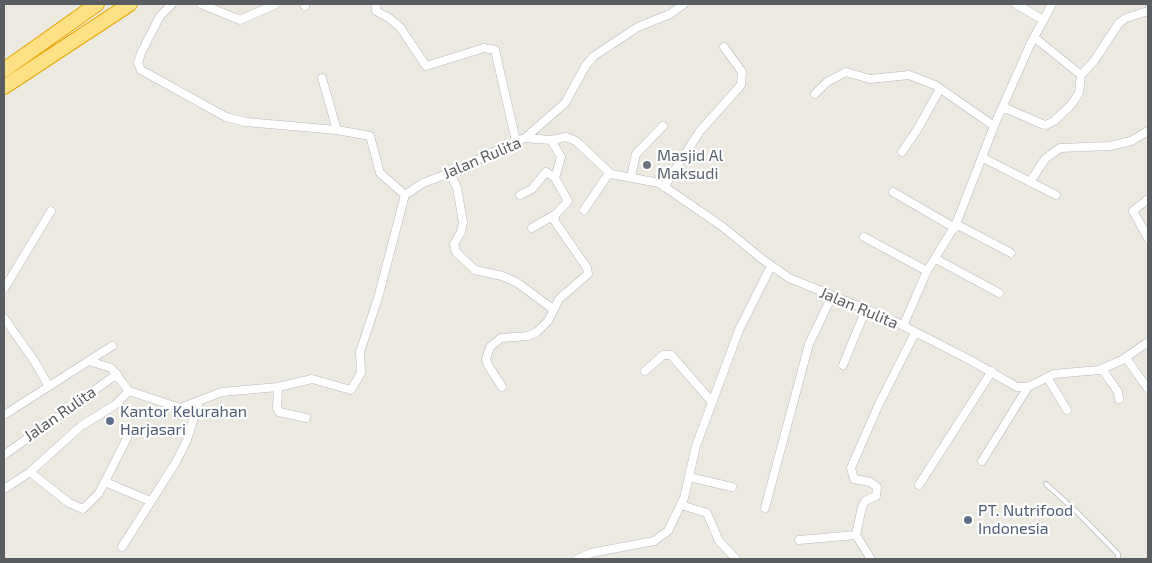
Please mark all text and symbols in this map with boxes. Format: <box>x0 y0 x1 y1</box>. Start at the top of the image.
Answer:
street label: Jalan Rulita <box>440 133 524 183</box>
place label: Masjid Al Maksudi <box>657 146 723 184</box>
marker: Masjid Al Maksudi <box>641 159 653 171</box>
street label: Jalan Rulita <box>817 283 901 333</box>
street label: Jalan Rulita <box>20 382 100 446</box>
place label: Kantor Kelurahan Harjasari <box>120 402 247 440</box>
marker: Kantor Kelurahan Harjasari <box>104 415 116 427</box>
place label: PT. Nutrifood Indonesia <box>978 501 1073 539</box>
marker: PT. Nutrifood Indonesia <box>962 514 974 526</box>

